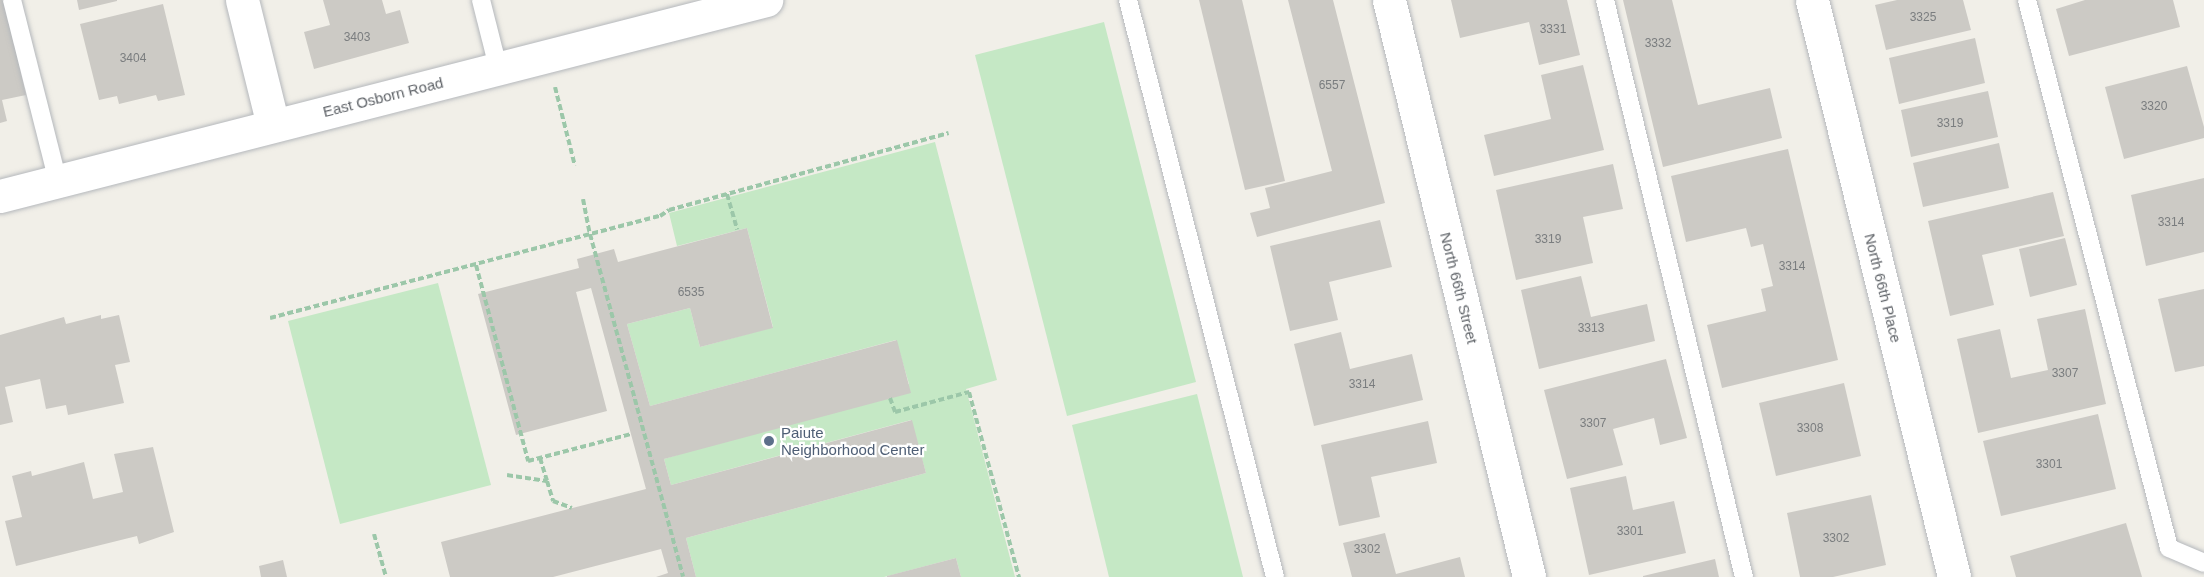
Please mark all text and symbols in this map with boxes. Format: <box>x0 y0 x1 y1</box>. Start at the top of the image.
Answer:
house number: 3325 <box>1910 11 1936 25</box>
house number: 3331 <box>1540 23 1566 37</box>
house number: 3403 <box>344 31 370 45</box>
house number: 3332 <box>1645 37 1671 51</box>
house number: 3404 <box>120 52 146 66</box>
street label: East Osborn Road <box>321 73 445 121</box>
house number: 6557 <box>1319 79 1345 93</box>
house number: 3320 <box>2141 100 2167 114</box>
house number: 3319 <box>1937 117 1963 131</box>
house number: 3314 <box>2158 216 2184 230</box>
street label: North 66th Street <box>1436 230 1482 346</box>
street label: North 66th Place <box>1861 232 1905 344</box>
house number: 3319 <box>1535 233 1561 247</box>
house number: 3314 <box>1779 260 1805 274</box>
house number: 6535 <box>678 286 704 300</box>
house number: 3313 <box>1578 322 1604 336</box>
house number: 3307 <box>2052 367 2078 381</box>
house number: 3314 <box>1349 378 1375 392</box>
house number: 3307 <box>1580 417 1606 431</box>
house number: 3308 <box>1797 422 1823 436</box>
place label: Paiute Neighborhood Center <box>781 423 924 458</box>
marker: Paiute Neighborhood Center <box>762 434 776 448</box>
house number: 3301 <box>2036 458 2062 472</box>
house number: 3301 <box>1617 525 1643 539</box>
house number: 3302 <box>1823 532 1849 546</box>
house number: 3302 <box>1354 543 1380 557</box>

